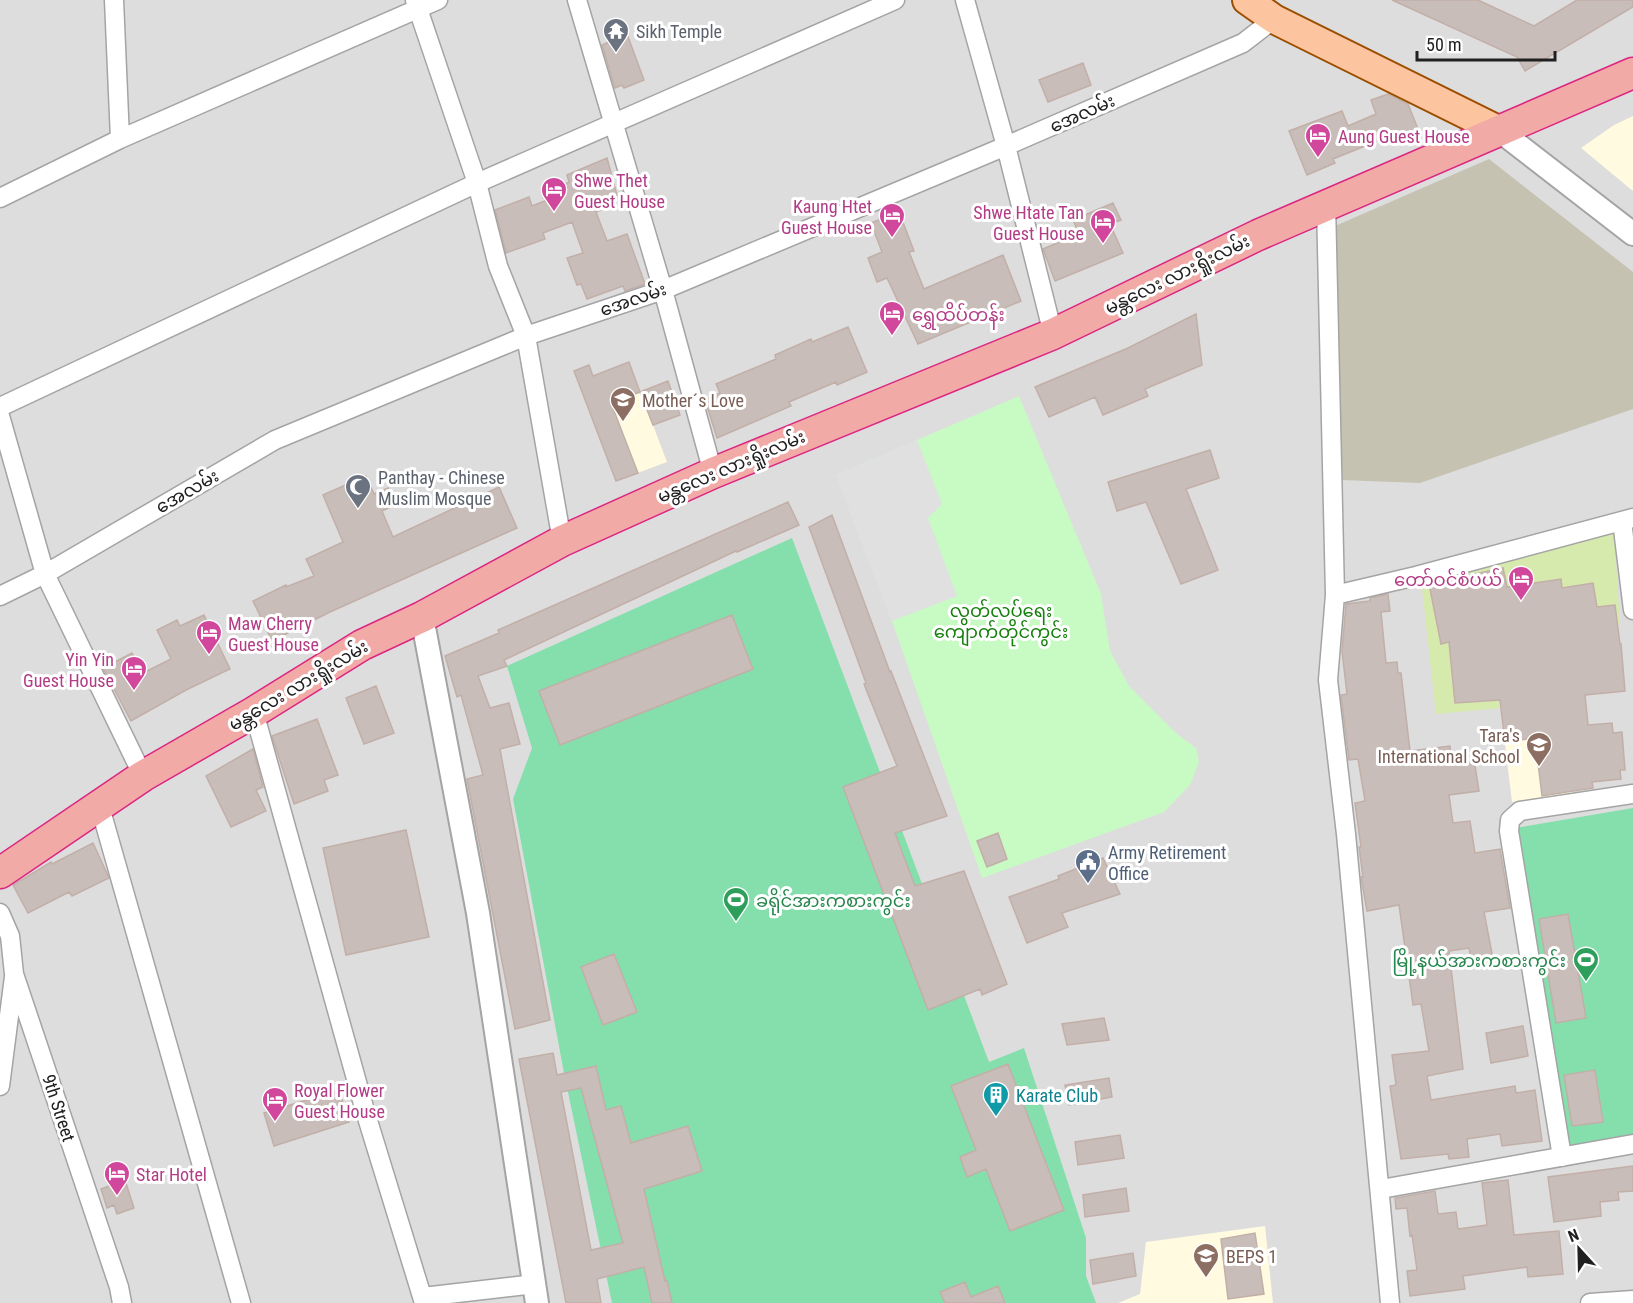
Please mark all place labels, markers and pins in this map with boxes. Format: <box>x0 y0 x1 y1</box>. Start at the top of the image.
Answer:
temple icon: Sikh Temple <box>601 16 631 54</box>
place label: Sikh Temple <box>636 21 722 42</box>
hotel icon: Aung Guest House <box>1303 121 1333 159</box>
place label: Aung Guest House <box>1338 126 1470 147</box>
place label: Shwe Thet Guest House <box>574 170 665 212</box>
hotel icon: Shwe Thet Guest House <box>539 175 569 213</box>
place label: Kaung Htet Guest House <box>781 196 872 238</box>
hotel icon: Kaung Htet Guest House <box>877 201 907 239</box>
place label: Shwe Htate Tan Guest House <box>973 202 1084 244</box>
hotel icon: Shwe Htate Tan Guest House <box>1088 207 1118 245</box>
hotel icon: ရွှေထိပ်တန်း <box>877 299 907 337</box>
place label: ရွှေထိပ်တန်း <box>912 301 1005 330</box>
school or university icon: Mother´s Love <box>608 385 638 423</box>
place label: Mother´s Love <box>642 390 744 411</box>
place label: Panthay - Chinese Muslim Mosque <box>378 467 505 509</box>
mosque icon: Panthay - Chinese Muslim Mosque <box>343 472 373 510</box>
hotel icon: တော်ဝင်စံပယ် <box>1506 564 1536 602</box>
place label: တော်ဝင်စံပယ် <box>1394 567 1502 590</box>
place label: Maw Cherry Guest House <box>228 613 319 655</box>
hotel icon: Maw Cherry Guest House <box>194 618 224 656</box>
place label: Yin Yin Guest House <box>23 649 114 691</box>
hotel icon: Yin Yin Guest House <box>119 654 149 692</box>
place label: Tara's International School <box>1378 725 1520 767</box>
school or university icon: Tara's International School <box>1524 730 1554 768</box>
place label: Army Retirement Office <box>1108 842 1226 884</box>
public building icon: Army Retirement Office <box>1073 847 1103 885</box>
sports icon: ခရိုင်အားကစားကွင်း <box>721 885 751 923</box>
place label: ခရိုင်အားကစားကွင်း <box>756 887 911 916</box>
sports icon: မြို့နယ်အားကစားကွင်း <box>1571 945 1601 983</box>
place label: မြို့နယ်အားကစားကွင်း <box>1392 947 1566 976</box>
place label: Royal Flower Guest House <box>294 1080 385 1122</box>
building icon: Karate Club <box>981 1080 1011 1118</box>
hotel icon: Royal Flower Guest House <box>260 1085 290 1123</box>
place label: Karate Club <box>1016 1085 1098 1106</box>
hotel icon: Star Hotel <box>102 1159 132 1197</box>
place label: Star Hotel <box>136 1164 207 1185</box>
school or university icon: BEPS 1 <box>1191 1241 1221 1279</box>
place label: BEPS 1 <box>1226 1246 1277 1267</box>

